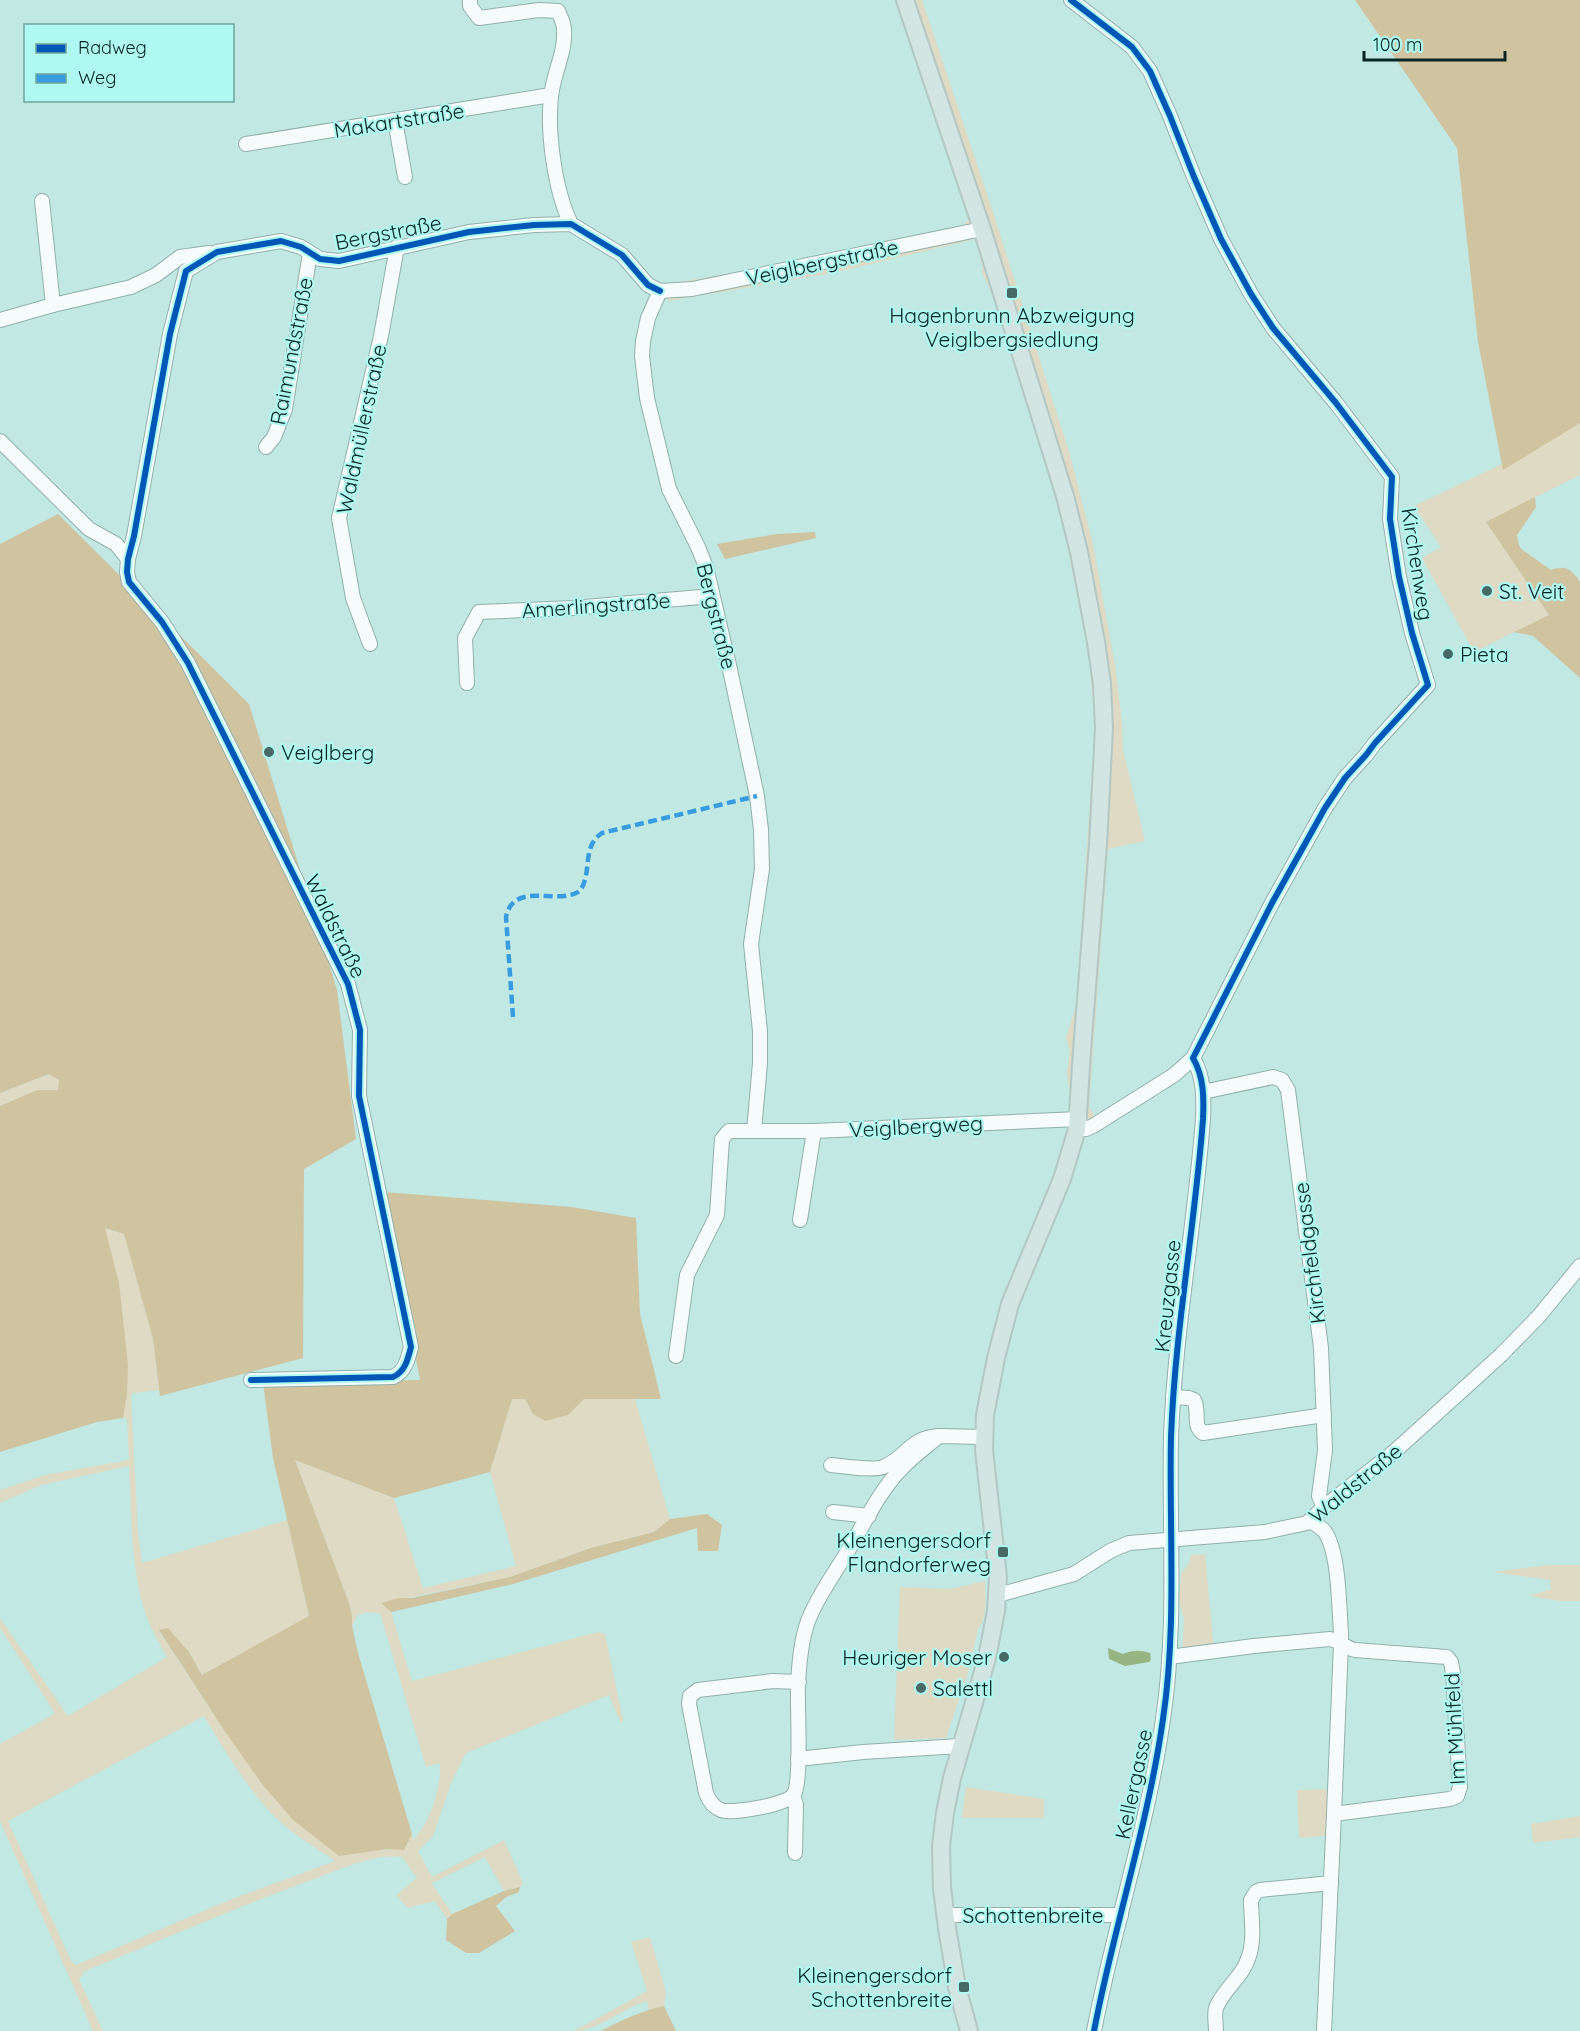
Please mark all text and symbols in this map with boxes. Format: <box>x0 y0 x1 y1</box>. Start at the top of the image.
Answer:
legend <box>24 24 234 102</box>
scale bar <box>1364 24 1505 62</box>
text: 100 m <box>1373 33 1422 56</box>
text: Radweg <box>78 36 147 59</box>
text: Weg <box>78 66 116 89</box>
street label: Makartstraße <box>332 97 466 143</box>
street label: Bergstraße <box>332 209 444 255</box>
street label: Veiglbergstraße <box>743 233 901 291</box>
street label: Raimundstraße <box>264 275 318 427</box>
marker: Hagenbrunn Abzweigung Veiglbergsiedlung <box>1005 286 1019 300</box>
place label: Hagenbrunn Abzweigung Veiglbergsiedlung <box>889 302 1135 352</box>
street label: Waldmüllerstraße <box>330 342 392 516</box>
street label: Kirchenweg <box>1396 506 1440 622</box>
street label: Bergstraße <box>691 560 743 672</box>
place label: St. Veit <box>1499 578 1564 604</box>
marker: St. Veit <box>1480 584 1494 598</box>
street label: Amerlingstraße <box>521 587 671 623</box>
place label: Pieta <box>1460 641 1509 667</box>
marker: Pieta <box>1441 647 1455 661</box>
place label: Veiglberg <box>281 739 374 765</box>
marker: Veiglberg <box>262 745 276 759</box>
street label: Waldstraße <box>300 870 372 982</box>
street label: Veiglbergweg <box>848 1110 984 1142</box>
street label: Kirchfeldgasse <box>1287 1181 1331 1325</box>
street label: Kreuzgasse <box>1148 1239 1186 1353</box>
street label: Waldstraße <box>1303 1438 1407 1528</box>
place label: Kleinengersdorf Flandorferweg <box>836 1527 991 1577</box>
marker: Kleinengersdorf Flandorferweg <box>996 1545 1010 1559</box>
place label: Heuriger Moser <box>842 1644 992 1670</box>
marker: Heuriger Moser <box>997 1650 1011 1664</box>
street label: Im Mühlfeld <box>1438 1672 1470 1786</box>
place label: Salettl <box>933 1675 993 1701</box>
marker: Salettl <box>914 1681 928 1695</box>
street label: Kellergasse <box>1109 1727 1157 1841</box>
street label: Schottenbreite <box>962 1902 1104 1928</box>
place label: Kleinengersdorf Schottenbreite <box>797 1962 952 2012</box>
marker: Kleinengersdorf Schottenbreite <box>957 1980 971 1994</box>

